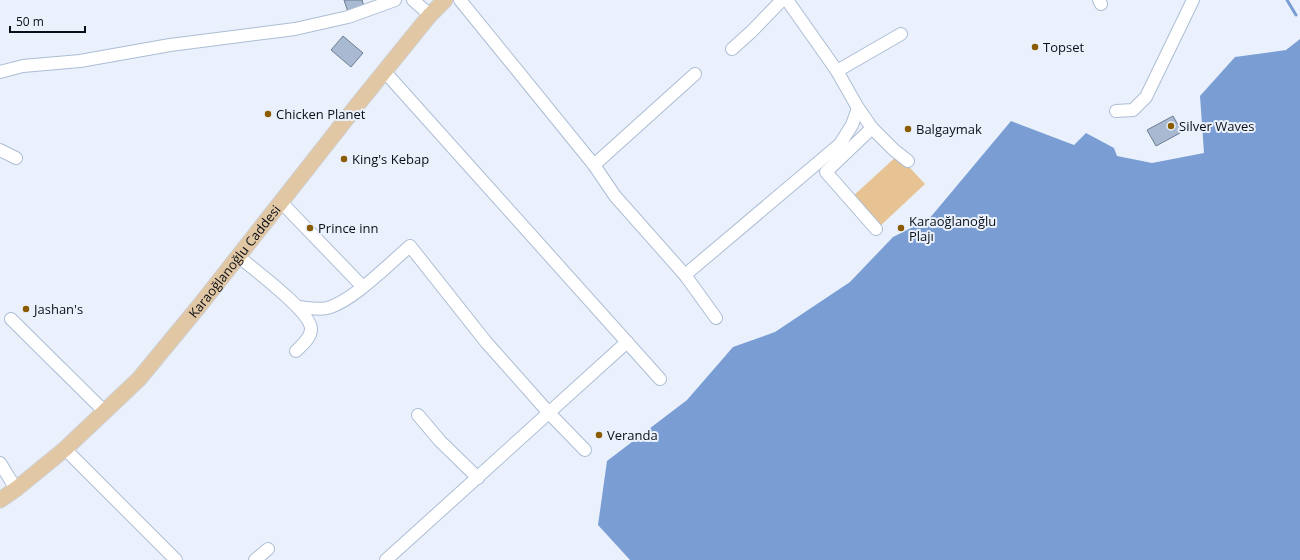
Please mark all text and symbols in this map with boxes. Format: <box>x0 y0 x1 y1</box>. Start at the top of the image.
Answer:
scale bar <box>10 8 85 34</box>
text: 50 m <box>16 13 44 30</box>
place label: Topset <box>1043 38 1084 56</box>
marker: Topset <box>1030 42 1040 52</box>
place label: Chicken Planet <box>276 105 366 123</box>
marker: Chicken Planet <box>263 109 273 119</box>
place label: Silver Waves <box>1179 117 1254 135</box>
place label: Balgaymak <box>916 120 982 138</box>
marker: Silver Waves <box>1166 121 1176 131</box>
marker: Balgaymak <box>903 124 913 134</box>
place label: King's Kebap <box>352 150 429 168</box>
marker: King's Kebap <box>339 154 349 164</box>
street label: Karaoğlanoğlu Caddesi <box>184 201 284 321</box>
place label: Karaoğlanoğlu Plajı <box>909 212 996 245</box>
place label: Prince inn <box>318 219 379 237</box>
marker: Prince inn <box>305 223 315 233</box>
marker: Karaoğlanoğlu Plajı <box>896 223 906 233</box>
place label: Jashan's <box>32 300 83 318</box>
marker: Jashan's <box>21 304 31 314</box>
place label: Veranda <box>607 426 658 444</box>
marker: Veranda <box>594 430 604 440</box>

